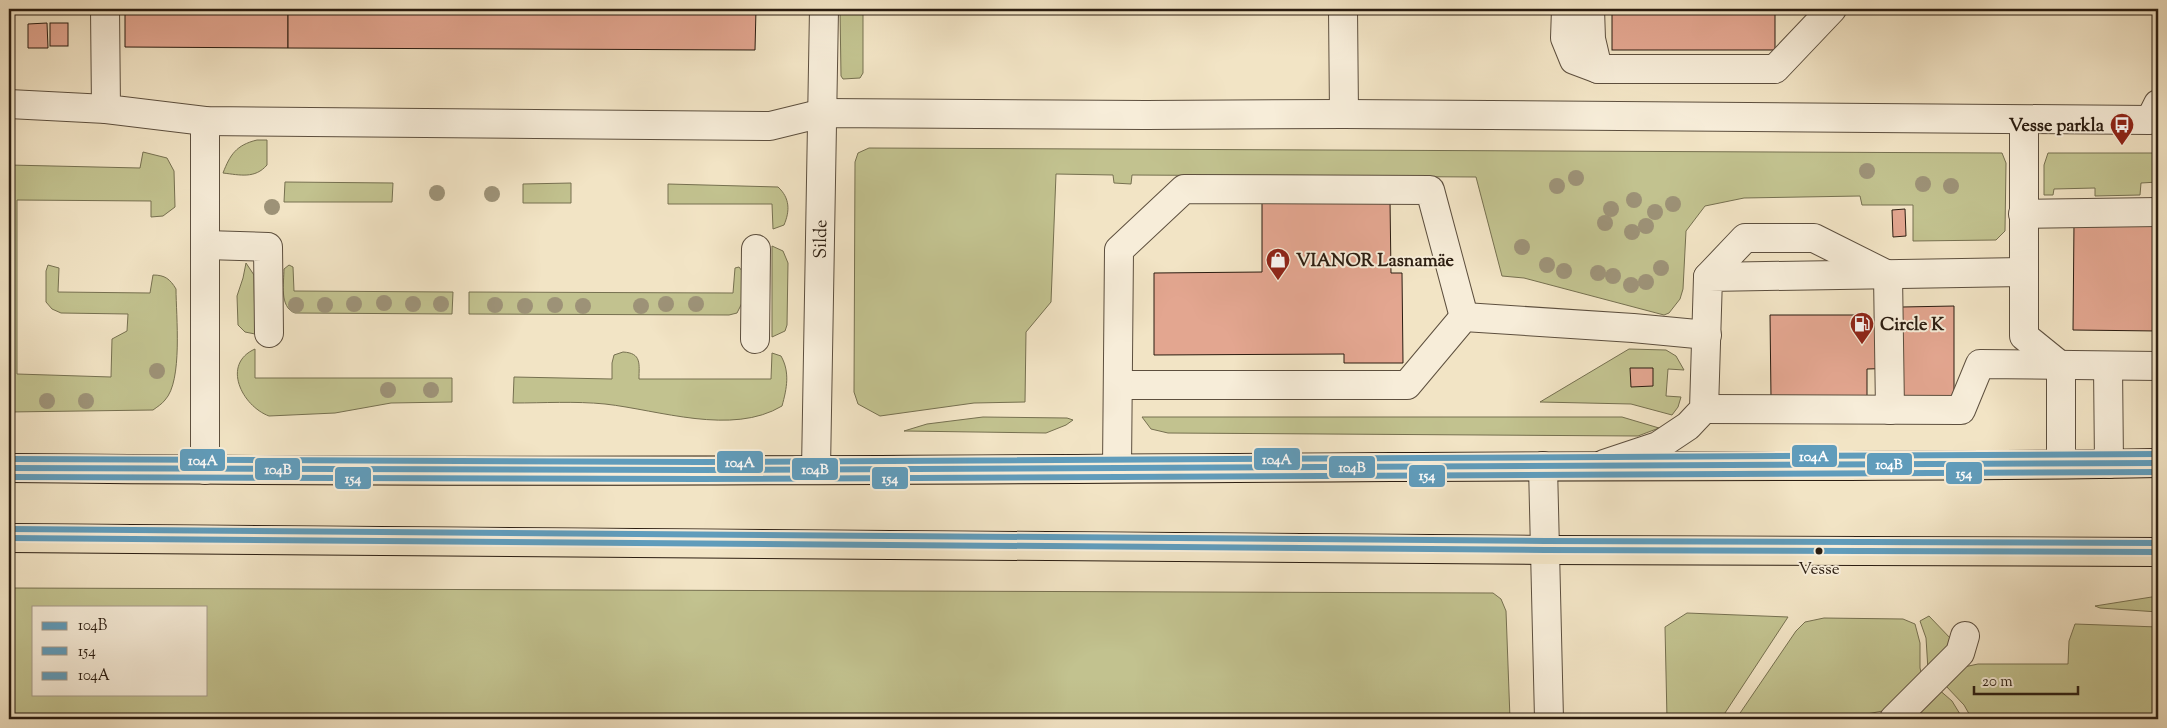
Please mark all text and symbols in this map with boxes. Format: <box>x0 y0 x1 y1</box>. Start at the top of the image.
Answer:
bus stop icon: Vesse parkla <box>2109 112 2135 146</box>
place label: Vesse parkla <box>2009 114 2105 140</box>
street label: Silde <box>809 219 835 259</box>
shop icon: VIANOR Lasnamäe <box>1265 247 1291 281</box>
place label: VIANOR Lasnamäe <box>1296 249 1455 275</box>
fuel station icon: Circle K <box>1849 311 1875 345</box>
place label: Circle K <box>1880 313 1945 339</box>
line badge: 104A <box>1791 444 1838 468</box>
line badge: 104A <box>1253 447 1301 471</box>
line badge: 104A <box>179 448 226 472</box>
text: 104A <box>1799 448 1830 468</box>
line badge: 104A <box>716 450 764 474</box>
text: 104A <box>1262 451 1293 471</box>
text: 104A <box>188 452 219 472</box>
line badge: 104B <box>1866 452 1913 476</box>
text: 104A <box>725 454 756 474</box>
line badge: 104B <box>1328 455 1376 479</box>
text: 104B <box>1875 456 1903 476</box>
line badge: 104B <box>254 457 301 481</box>
line badge: 104B <box>791 457 839 481</box>
text: 104B <box>1338 459 1366 479</box>
text: 104B <box>264 461 292 481</box>
text: 104B <box>801 461 829 481</box>
line badge: 154 <box>1945 461 1983 485</box>
line badge: 154 <box>1408 464 1446 488</box>
text: 154 <box>1956 465 1972 485</box>
line badge: 154 <box>334 466 372 490</box>
line badge: 154 <box>871 466 909 490</box>
text: 154 <box>1419 467 1435 487</box>
text: 154 <box>345 470 361 490</box>
text: 154 <box>882 470 898 490</box>
marker: Vesse <box>1814 546 1824 556</box>
place label: Vesse <box>1798 558 1840 582</box>
legend <box>32 606 208 696</box>
text: 104B <box>78 616 108 637</box>
text: 154 <box>78 642 96 663</box>
scale bar <box>1974 663 2078 695</box>
text: 104A <box>78 666 110 687</box>
text: 20 m <box>1982 672 2013 693</box>

